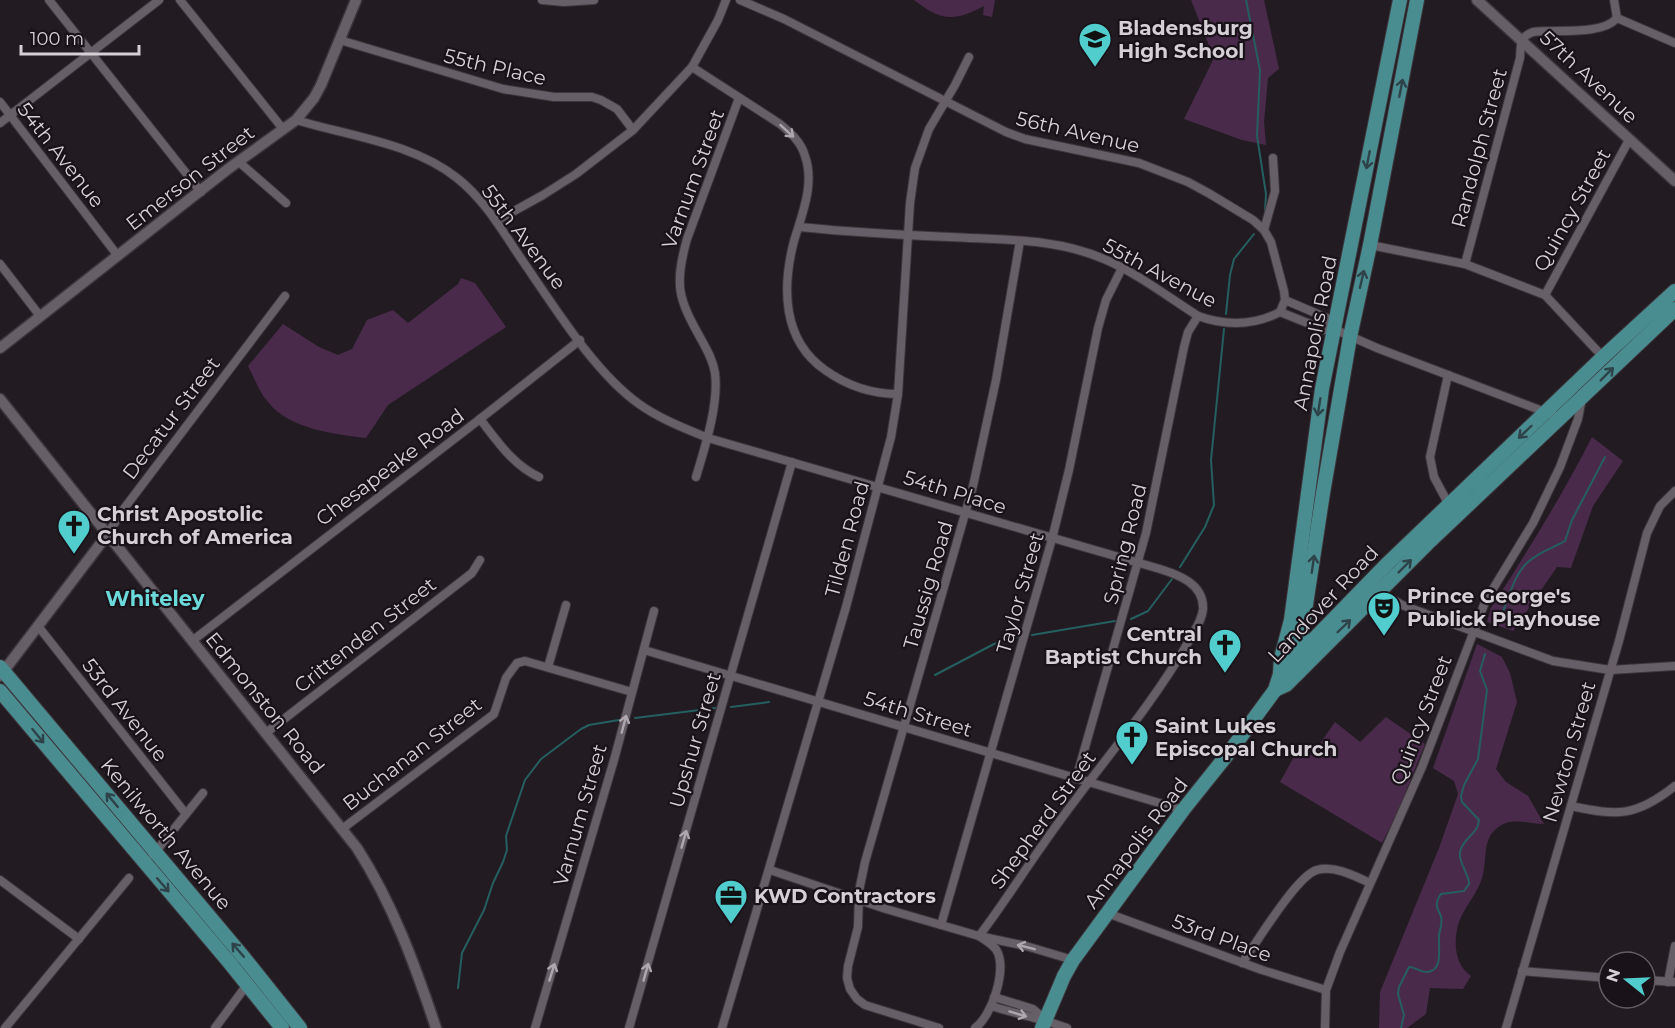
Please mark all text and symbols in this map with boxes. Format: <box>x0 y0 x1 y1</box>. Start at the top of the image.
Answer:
place label: Bladensburg High School <box>1118 16 1253 63</box>
scale bar <box>21 18 140 56</box>
school or university icon: Bladensburg High School <box>1077 21 1113 68</box>
street label: 57th Avenue <box>1535 26 1643 128</box>
text: 100 m <box>30 28 84 50</box>
street label: 55th Place <box>442 44 548 90</box>
street label: Randolph Street <box>1446 66 1512 230</box>
one-way arrow <box>1396 79 1407 99</box>
street label: 54th Avenue <box>12 98 110 212</box>
street label: Varnum Street <box>657 106 729 252</box>
street label: 56th Avenue <box>1014 106 1142 158</box>
street label: Emerson Street <box>121 120 259 236</box>
one-way arrow <box>780 124 795 138</box>
street label: Quincy Street <box>1528 144 1616 276</box>
one-way arrow <box>1362 150 1373 170</box>
street label: 55th Avenue <box>477 180 571 294</box>
street label: 55th Avenue <box>1099 233 1221 313</box>
street label: Annapolis Road <box>1288 253 1342 413</box>
one-way arrow <box>1357 270 1369 289</box>
street label: Decatur Street <box>117 352 225 484</box>
one-way arrow <box>1599 366 1614 381</box>
one-way arrow <box>1314 397 1325 417</box>
street label: Chesapeake Road <box>311 403 469 531</box>
one-way arrow <box>1518 425 1533 439</box>
street label: 54th Place <box>901 465 1009 519</box>
street label: Tilden Road <box>820 478 874 600</box>
street label: Spring Road <box>1098 481 1152 607</box>
place label: Christ Apostolic Church of America <box>97 502 293 549</box>
church icon: Christ Apostolic Church of America <box>56 508 92 555</box>
street label: Taussig Road <box>898 518 958 652</box>
street label: Taylor Street <box>991 530 1049 656</box>
street label: Landover Road <box>1263 541 1383 667</box>
one-way arrow <box>1307 555 1318 575</box>
one-way arrow <box>1397 559 1412 574</box>
street label: Crittenden Street <box>289 572 441 698</box>
place label: Prince George's Publick Playhouse <box>1407 584 1601 631</box>
district label: Whiteley <box>105 586 205 611</box>
theatre icon: Prince George's Publick Playhouse <box>1366 590 1402 637</box>
one-way arrow <box>1337 619 1352 633</box>
place label: Central Baptist Church <box>1045 622 1202 669</box>
street label: Edmonston Road <box>201 627 329 779</box>
church icon: Central Baptist Church <box>1207 627 1243 674</box>
street label: Quincy Street <box>1385 652 1457 788</box>
street label: 53rd Avenue <box>77 654 173 766</box>
street label: Upshur Street <box>664 669 726 811</box>
street label: Newton Street <box>1537 679 1601 825</box>
street label: 54th Street <box>861 686 975 742</box>
street label: Buchanan Street <box>338 692 486 816</box>
place label: Saint Lukes Episcopal Church <box>1155 714 1337 761</box>
one-way arrow <box>618 715 630 734</box>
church icon: Saint Lukes Episcopal Church <box>1114 719 1150 766</box>
one-way arrow <box>31 728 44 744</box>
street label: Varnum Street <box>548 741 612 889</box>
street label: Shepherd Street <box>985 747 1101 893</box>
street label: Kenilworth Avenue <box>96 753 236 915</box>
street label: Annapolis Road <box>1079 773 1193 913</box>
one-way arrow <box>105 793 119 808</box>
one-way arrow <box>679 830 690 849</box>
one-way arrow <box>156 877 170 892</box>
office icon: KWD Contractors <box>713 878 749 925</box>
place label: KWD Contractors <box>754 884 936 908</box>
street label: 53rd Place <box>1169 909 1275 967</box>
one-way arrow <box>1017 940 1036 952</box>
one-way arrow <box>231 942 244 958</box>
north arrow <box>1597 950 1657 1010</box>
one-way arrow <box>547 963 558 982</box>
one-way arrow <box>640 963 652 982</box>
text: N <box>1602 966 1624 985</box>
one-way arrow <box>1008 1009 1027 1020</box>

